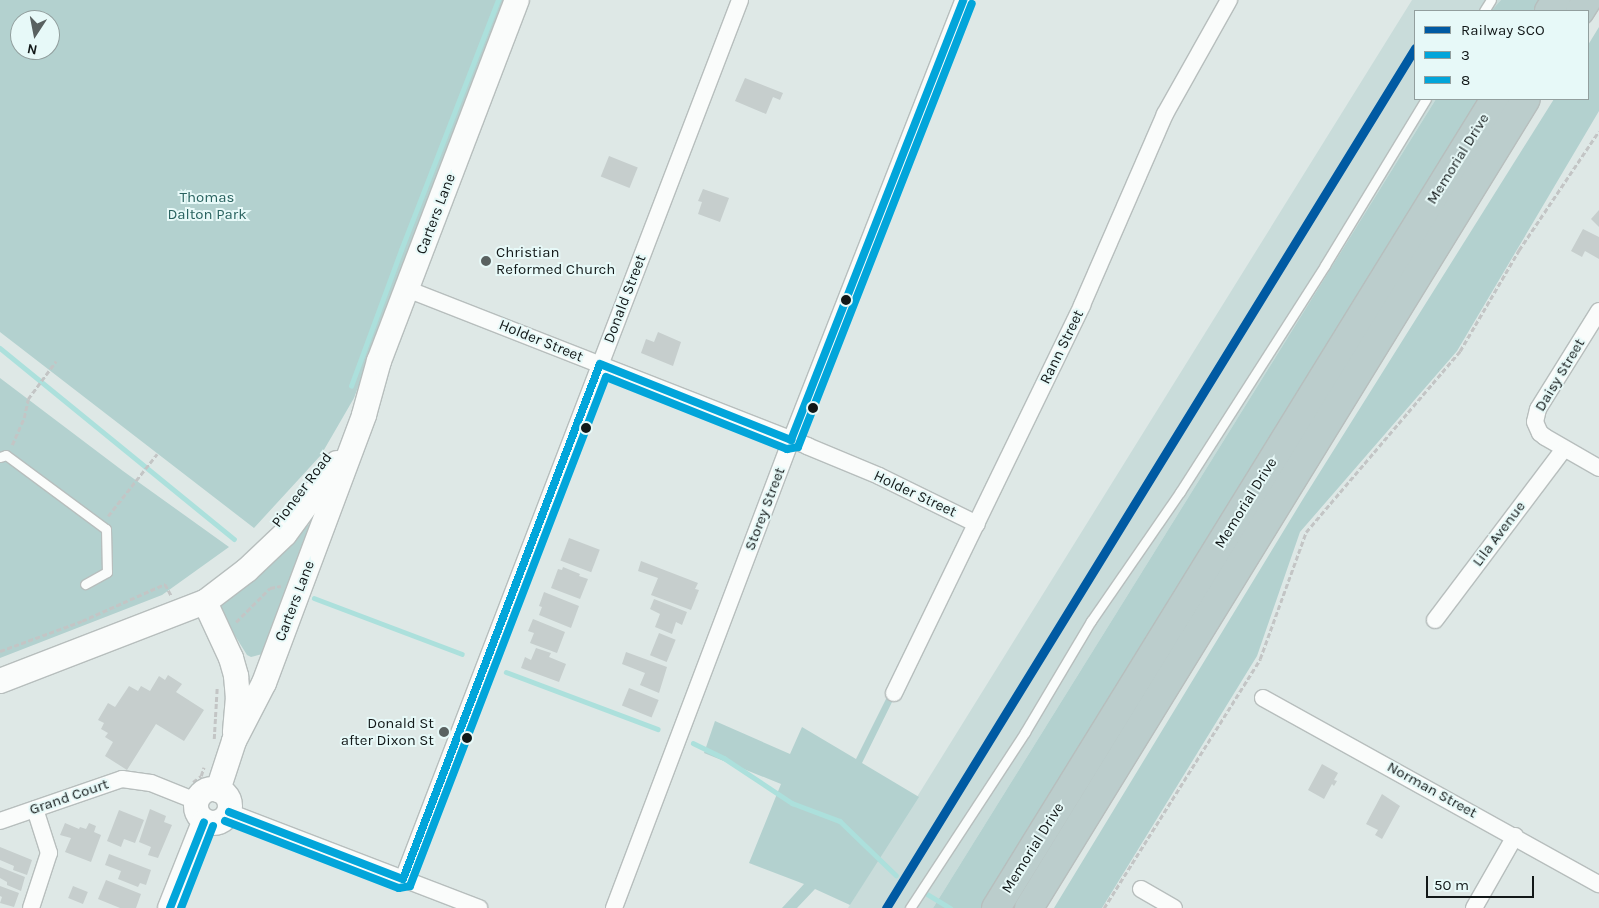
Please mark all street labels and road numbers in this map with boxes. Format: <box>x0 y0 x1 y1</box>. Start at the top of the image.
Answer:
street label: Memorial Drive <box>1423 110 1493 208</box>
street label: Carters Lane <box>412 171 460 257</box>
street label: Donald Street <box>600 252 650 346</box>
street label: Rann Street <box>1036 307 1088 387</box>
street label: Holder Street <box>496 316 586 366</box>
street label: Daisy Street <box>1531 335 1589 415</box>
street label: Pioneer Road <box>268 449 336 531</box>
street label: Memorial Drive <box>1211 454 1281 552</box>
street label: Storey Street <box>741 465 789 553</box>
street label: Holder Street <box>871 467 959 521</box>
street label: Lila Avenue <box>1469 498 1529 570</box>
street label: Carters Lane <box>271 558 319 644</box>
street label: Norman Street <box>1384 758 1480 822</box>
street label: Grand Court <box>27 775 111 819</box>
street label: Memorial Drive <box>998 799 1068 897</box>

